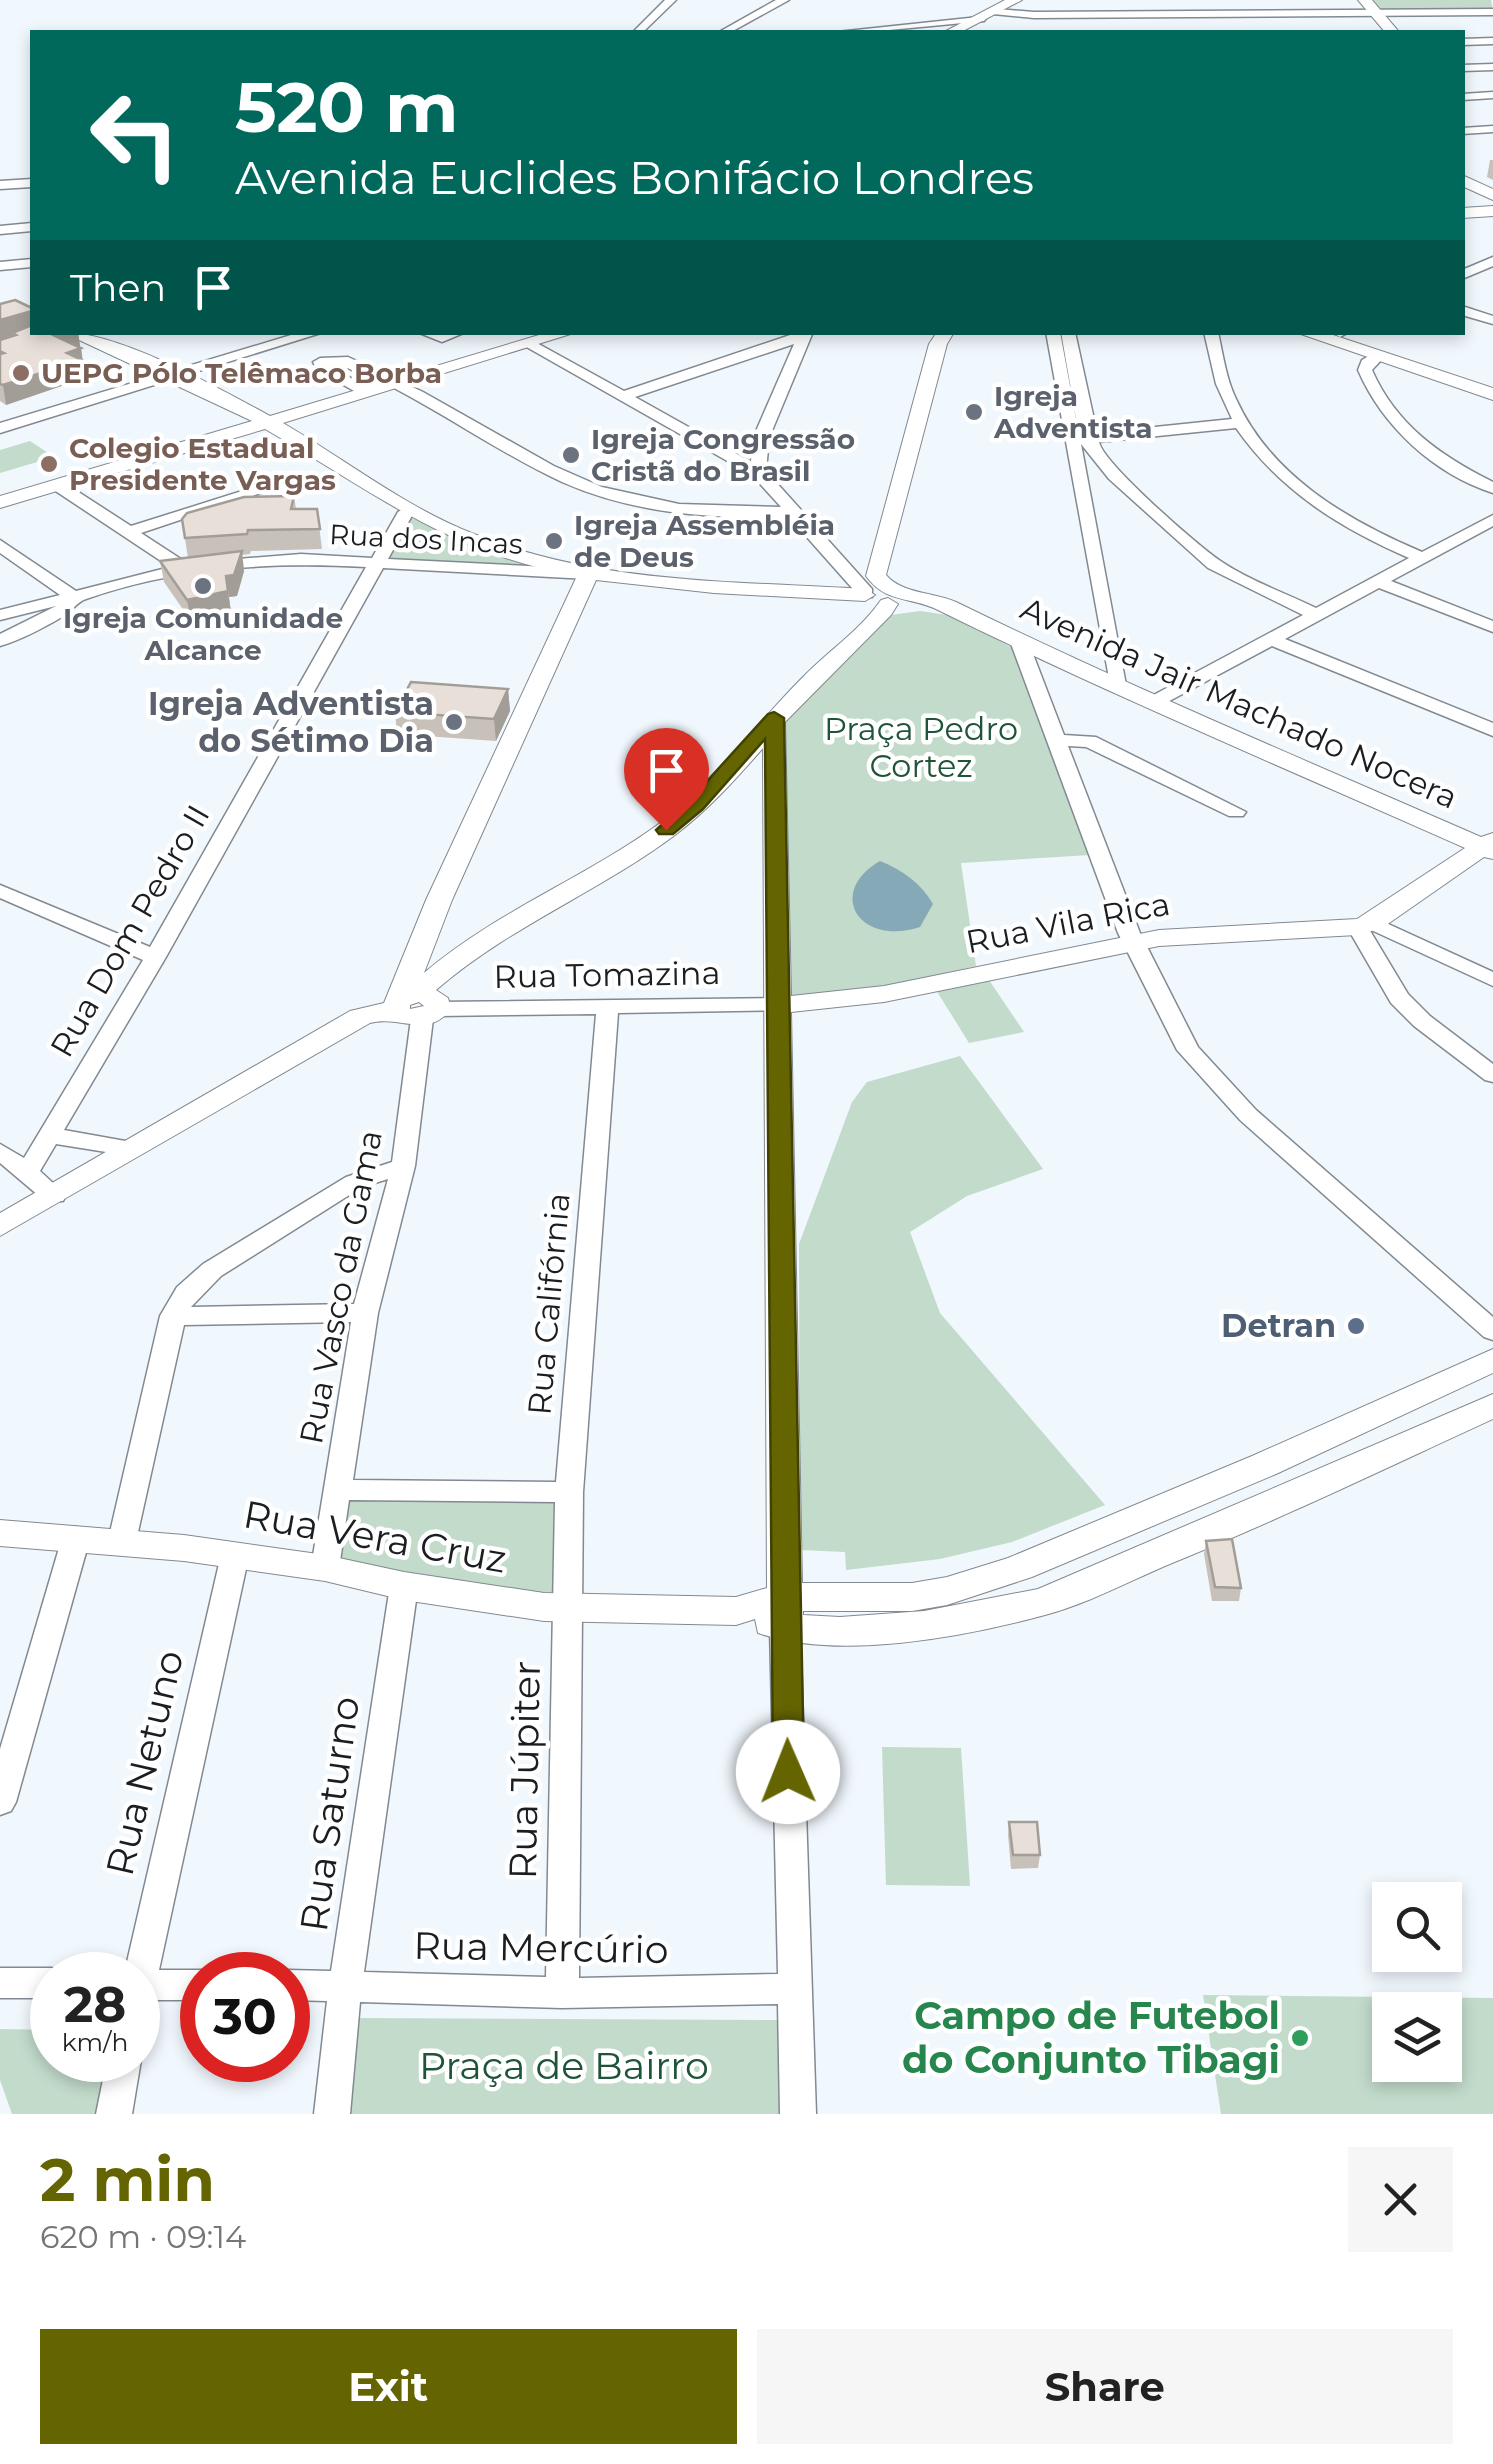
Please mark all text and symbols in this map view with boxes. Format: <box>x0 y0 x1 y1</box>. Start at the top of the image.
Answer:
text: 520 m <box>235 64 458 150</box>
icon: left <box>70 70 200 200</box>
text: Avenida Euclides Bonifácio Londres <box>235 150 1034 205</box>
icon: arrive <box>186 260 241 315</box>
text: Then <box>70 264 166 311</box>
place label: UEPG Pólo Telêmaco Borba <box>41 356 442 390</box>
marker: UEPG Pólo Telêmaco Borba <box>10 362 32 384</box>
place label: Igreja Adventista <box>993 379 1152 445</box>
marker: Igreja Adventista <box>963 401 985 423</box>
place label: Igreja Congressão Cristã do Brasil <box>591 422 855 488</box>
place label: Colegio Estadual Presidente Vargas <box>69 431 336 497</box>
marker: Igreja Congressão Cristã do Brasil <box>560 444 582 466</box>
marker: Colegio Estadual Presidente Vargas <box>38 453 60 475</box>
place label: Igreja Assembléia de Deus <box>574 508 835 574</box>
street label: Rua dos Incas <box>328 517 524 561</box>
marker: Igreja Assembléia de Deus <box>543 530 565 552</box>
marker: Igreja Comunidade Alcance <box>192 575 214 597</box>
street label: Avenida Jair Machado Nocera <box>1015 588 1463 817</box>
place label: Igreja Comunidade Alcance <box>63 601 343 667</box>
place label: Igreja Adventista do Sétimo Dia <box>148 684 434 760</box>
park label: Praça Pedro Cortez <box>824 709 1018 785</box>
marker: Igreja Adventista do Sétimo Dia <box>443 711 465 733</box>
pin <box>624 728 709 831</box>
icon: arrive <box>639 743 694 798</box>
street label: Rua Dom Pedro II <box>42 798 218 1064</box>
street label: Rua Vila Rica <box>963 884 1173 961</box>
street label: Rua Tomazina <box>493 953 721 996</box>
street label: Rua Vasco da Gama <box>291 1127 390 1447</box>
street label: Rua Califórnia <box>519 1191 578 1417</box>
place label: Detran <box>1221 1306 1336 1345</box>
marker: Detran <box>1345 1315 1367 1337</box>
street label: Rua Vera Cruz <box>240 1490 510 1583</box>
street label: Rua Netuno <box>96 1646 193 1880</box>
street label: Rua Júpiter <box>499 1660 550 1880</box>
street label: Rua Saturno <box>290 1694 369 1934</box>
position arrow <box>736 1720 840 1824</box>
map controls <box>1372 1882 1462 2082</box>
button: search <box>1372 1882 1462 1972</box>
street label: Rua Mercúrio <box>413 1922 669 1973</box>
speed limit sign: 30 <box>180 1952 310 2082</box>
text: 28 <box>64 1974 126 2035</box>
place label: Campo de Futebol do Conjunto Tibagi <box>902 1992 1280 2083</box>
button: layers <box>1372 1992 1462 2082</box>
text: km/h <box>62 2027 128 2057</box>
marker: Campo de Futebol do Conjunto Tibagi <box>1289 2027 1311 2049</box>
park label: Praça de Bairro <box>419 2042 709 2089</box>
text: 2 min <box>40 2143 215 2216</box>
button: close <box>1348 2147 1453 2252</box>
text: 620 m · 09:14 <box>40 2217 246 2256</box>
button: Exit <box>40 2329 737 2444</box>
button: Share <box>757 2329 1453 2444</box>

